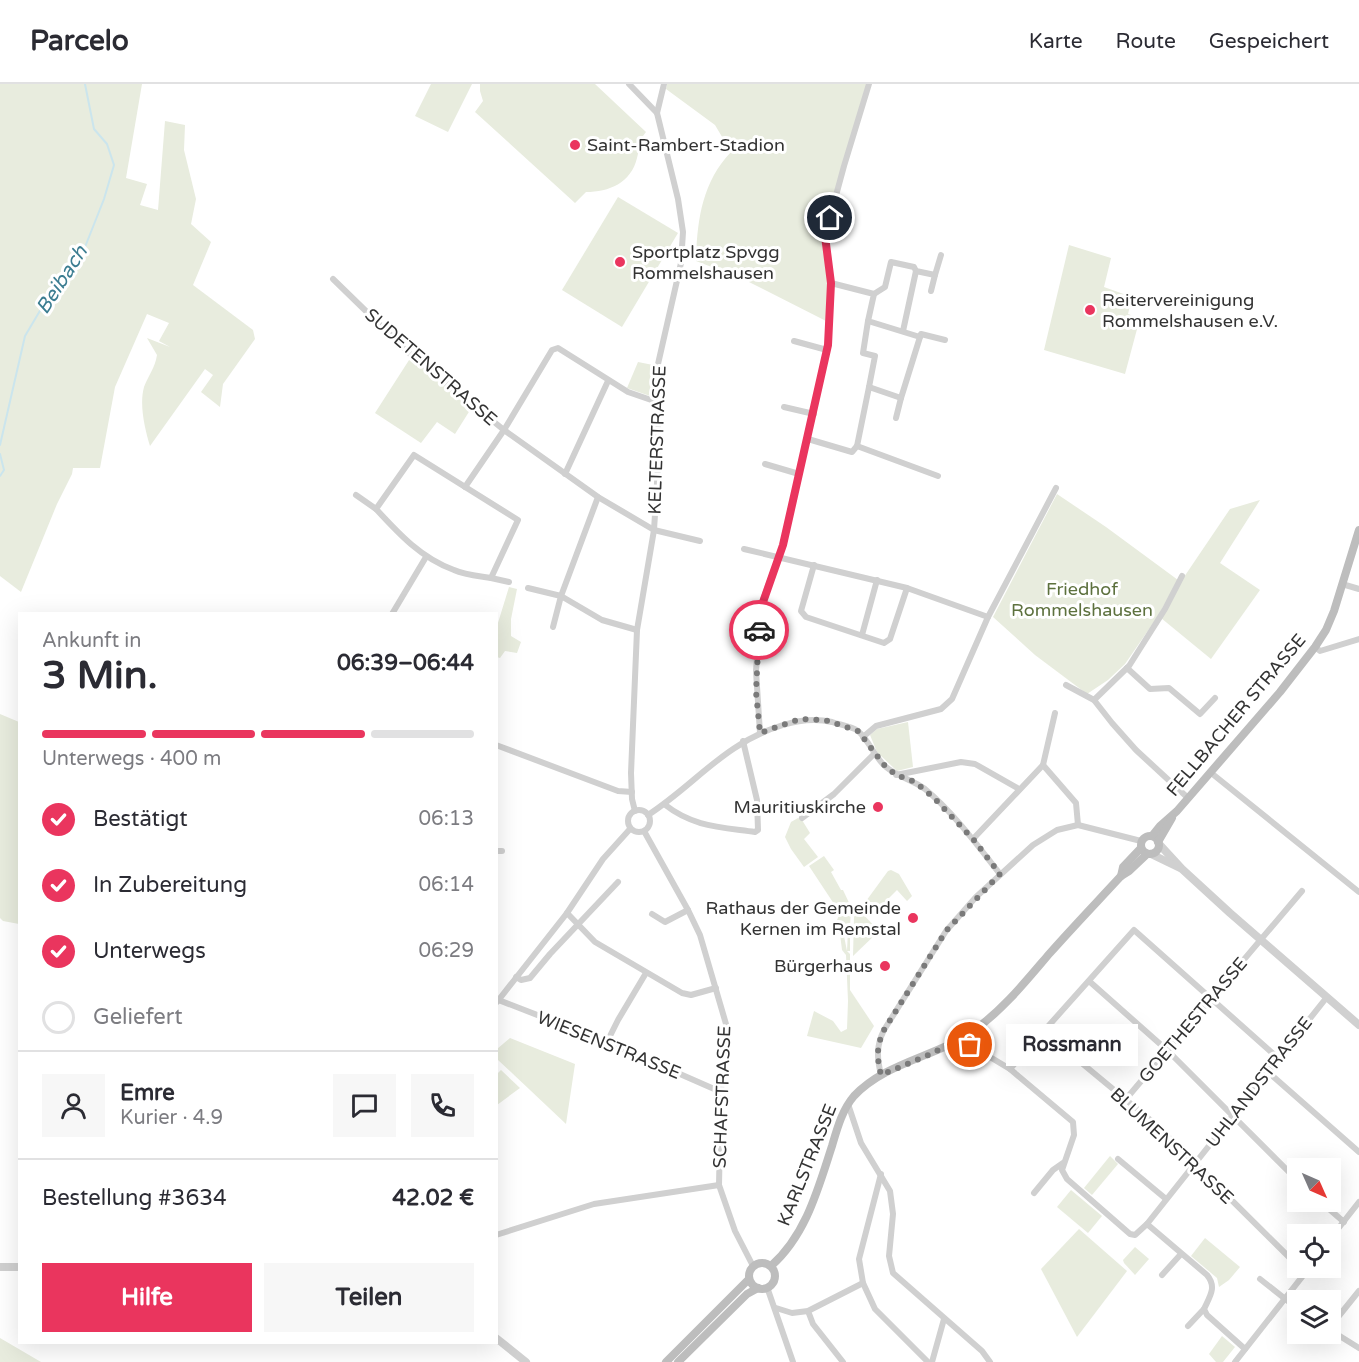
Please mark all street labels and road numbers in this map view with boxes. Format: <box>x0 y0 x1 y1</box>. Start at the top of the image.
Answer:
street label: SUDETENSTRASSE <box>360 304 502 430</box>
street label: KELTERSTRASSE <box>643 365 671 515</box>
street label: FELLBACHER STRASSE <box>1162 629 1310 801</box>
street label: GOETHESTRASSE <box>1134 953 1252 1087</box>
street label: WIESENSTRASSE <box>534 1006 684 1084</box>
street label: UHLANDSTRASSE <box>1201 1012 1317 1152</box>
street label: SCHAFSTRASSE <box>709 1025 735 1169</box>
street label: BLUMENSTRASSE <box>1106 1083 1238 1209</box>
street label: KARLSTRASSE <box>773 1101 841 1229</box>

